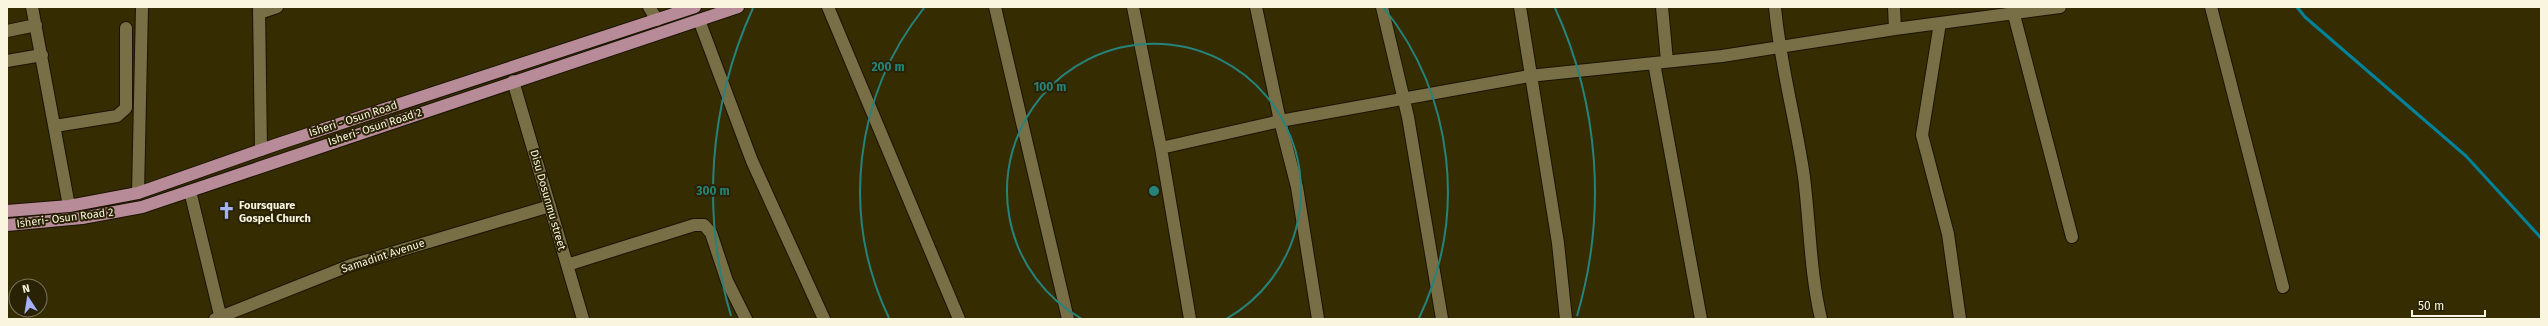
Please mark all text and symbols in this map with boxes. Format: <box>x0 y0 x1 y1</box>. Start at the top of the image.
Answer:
text: 200 m <box>871 60 905 74</box>
text: 100 m <box>1034 80 1066 94</box>
street label: Isheri - Osun Road <box>307 99 399 139</box>
street label: Isheri- Osun Road 2 <box>327 106 423 148</box>
street label: Disu Dosunmu street <box>527 148 569 252</box>
text: 300 m <box>695 184 730 198</box>
centre of rings <box>1147 184 1161 198</box>
place label: Foursquare Gospel Church <box>239 199 311 225</box>
church icon: Foursquare Gospel Church <box>216 201 236 221</box>
street label: Isheri- Osun Road 2 <box>16 206 114 230</box>
street label: Samadint Avenue <box>340 236 426 276</box>
north arrow <box>8 278 48 318</box>
text: N <box>21 282 31 296</box>
scale bar <box>2412 292 2485 318</box>
text: 50 m <box>2418 299 2444 313</box>

